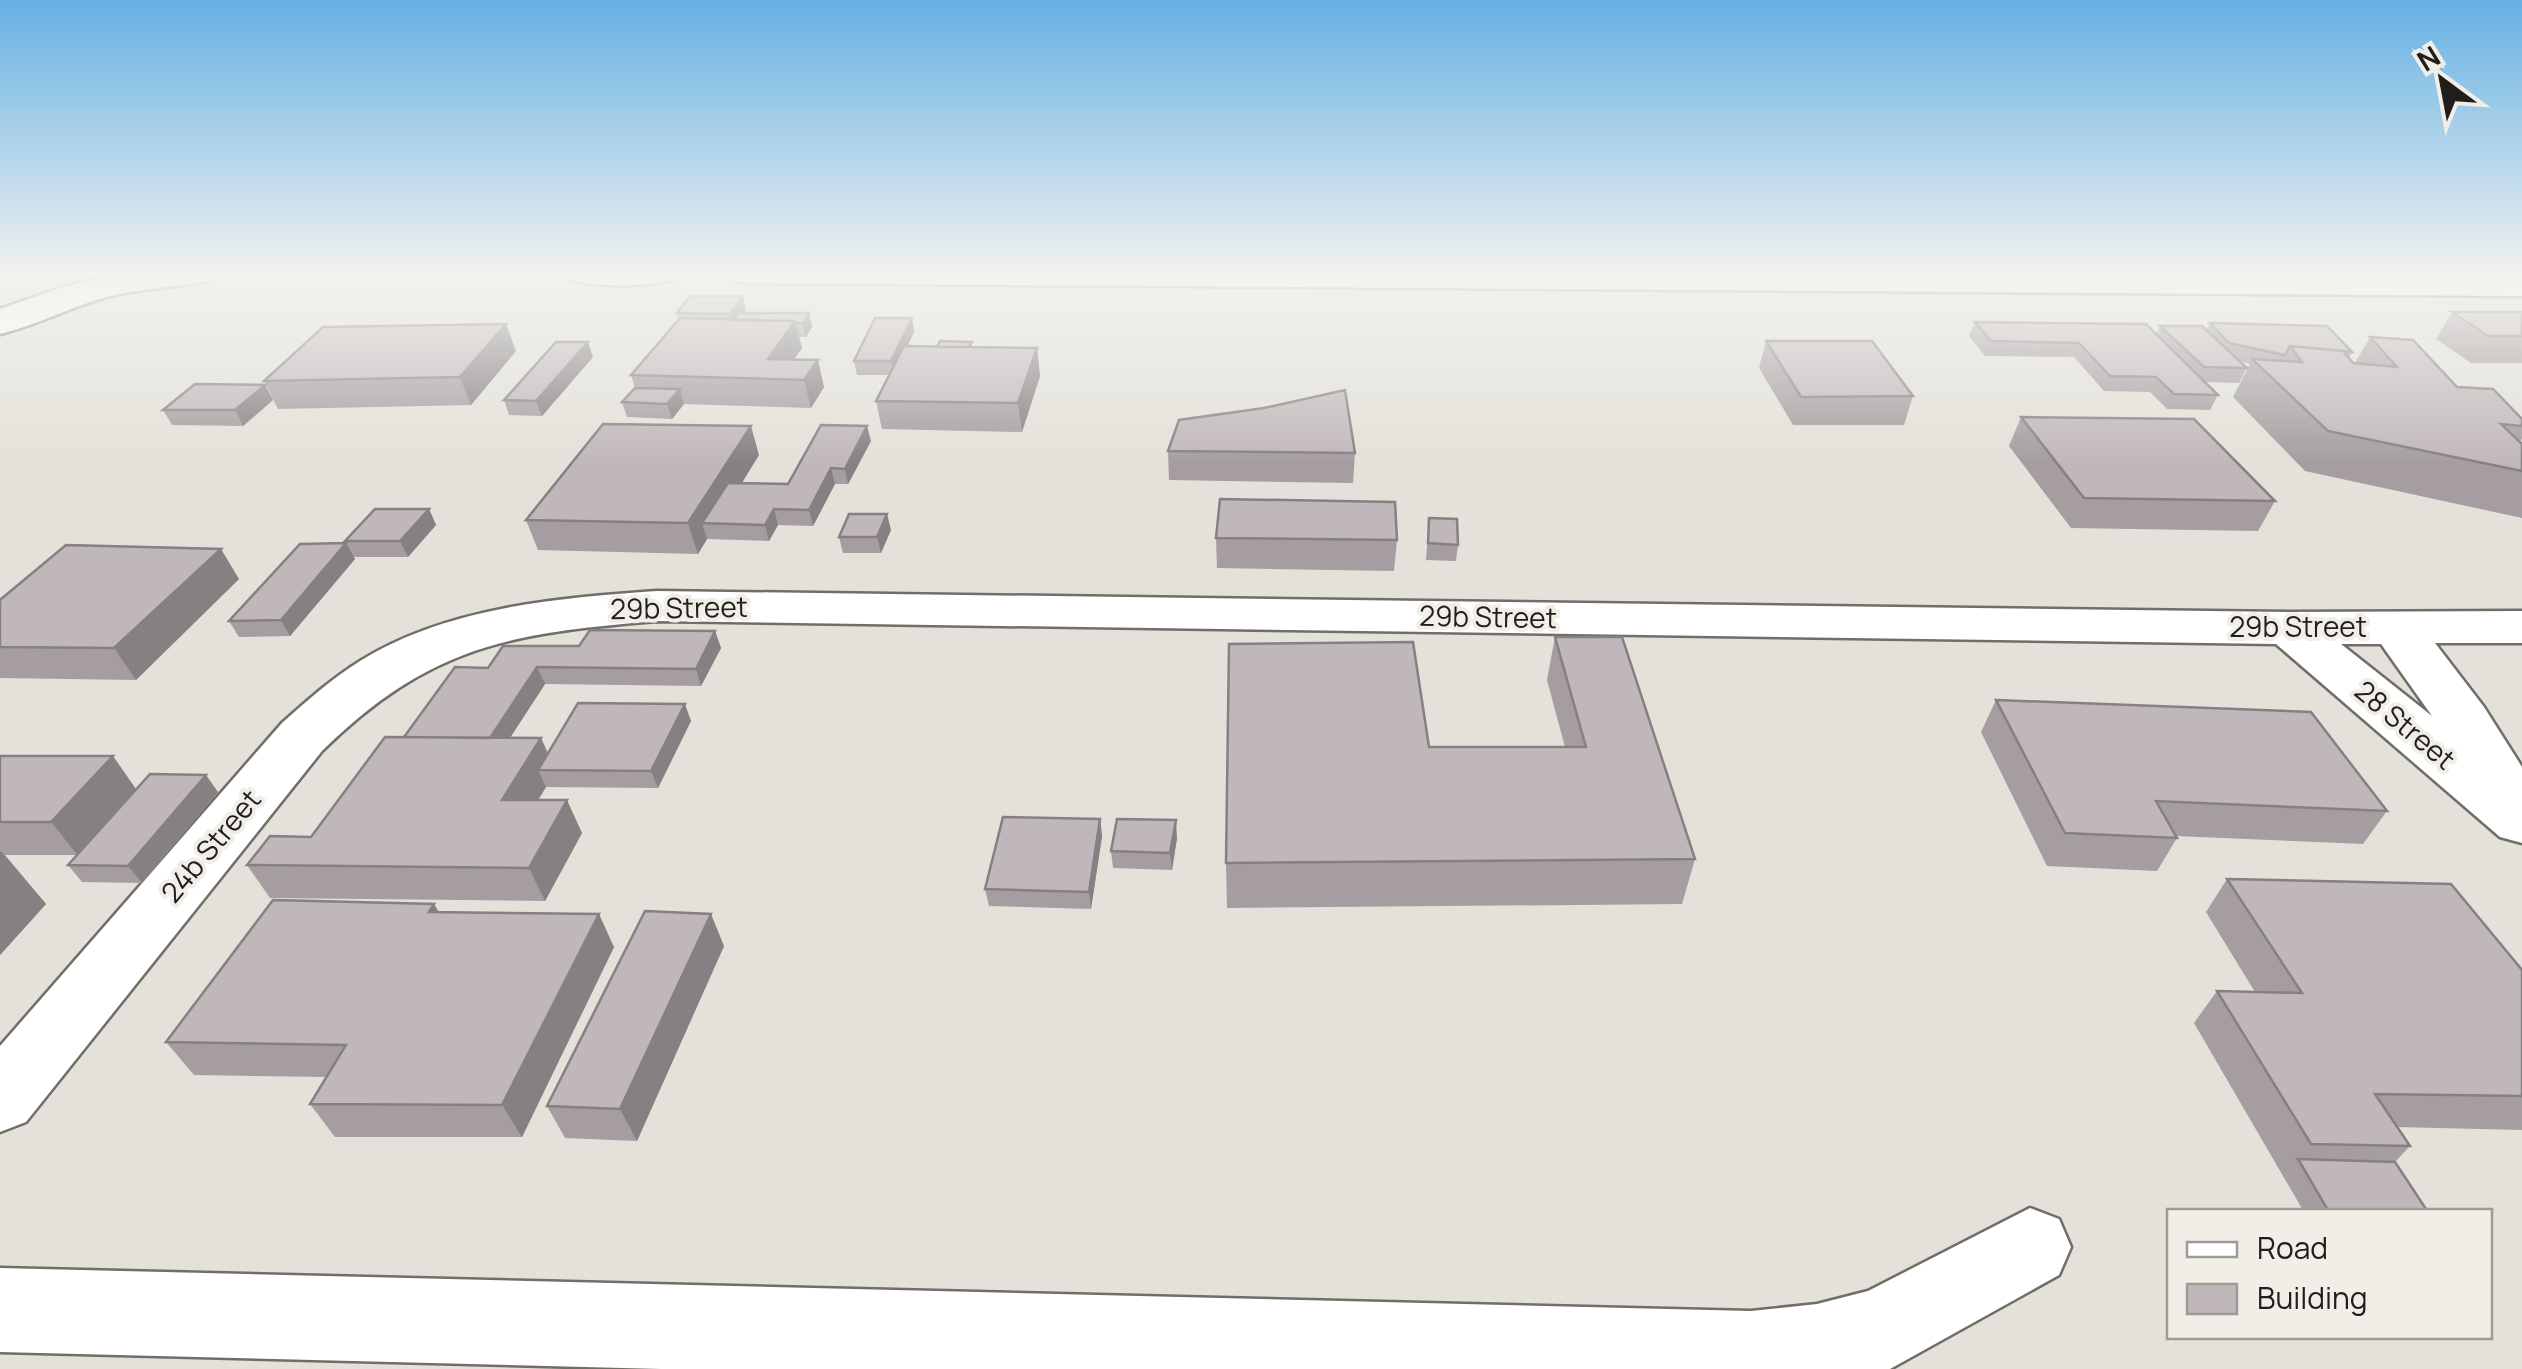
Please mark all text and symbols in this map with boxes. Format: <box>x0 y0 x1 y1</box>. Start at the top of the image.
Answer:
north arrow <box>2392 30 2492 130</box>
text: N <box>2410 37 2447 79</box>
street label: 29b Street <box>610 587 748 627</box>
street label: 29b Street <box>1419 596 1557 636</box>
street label: 29b Street <box>2229 607 2367 645</box>
street label: 28 Street <box>2347 671 2464 777</box>
street label: 24b Street <box>152 781 269 910</box>
legend <box>2167 1209 2492 1339</box>
text: Road <box>2257 1227 2328 1268</box>
text: Building <box>2257 1277 2368 1318</box>

